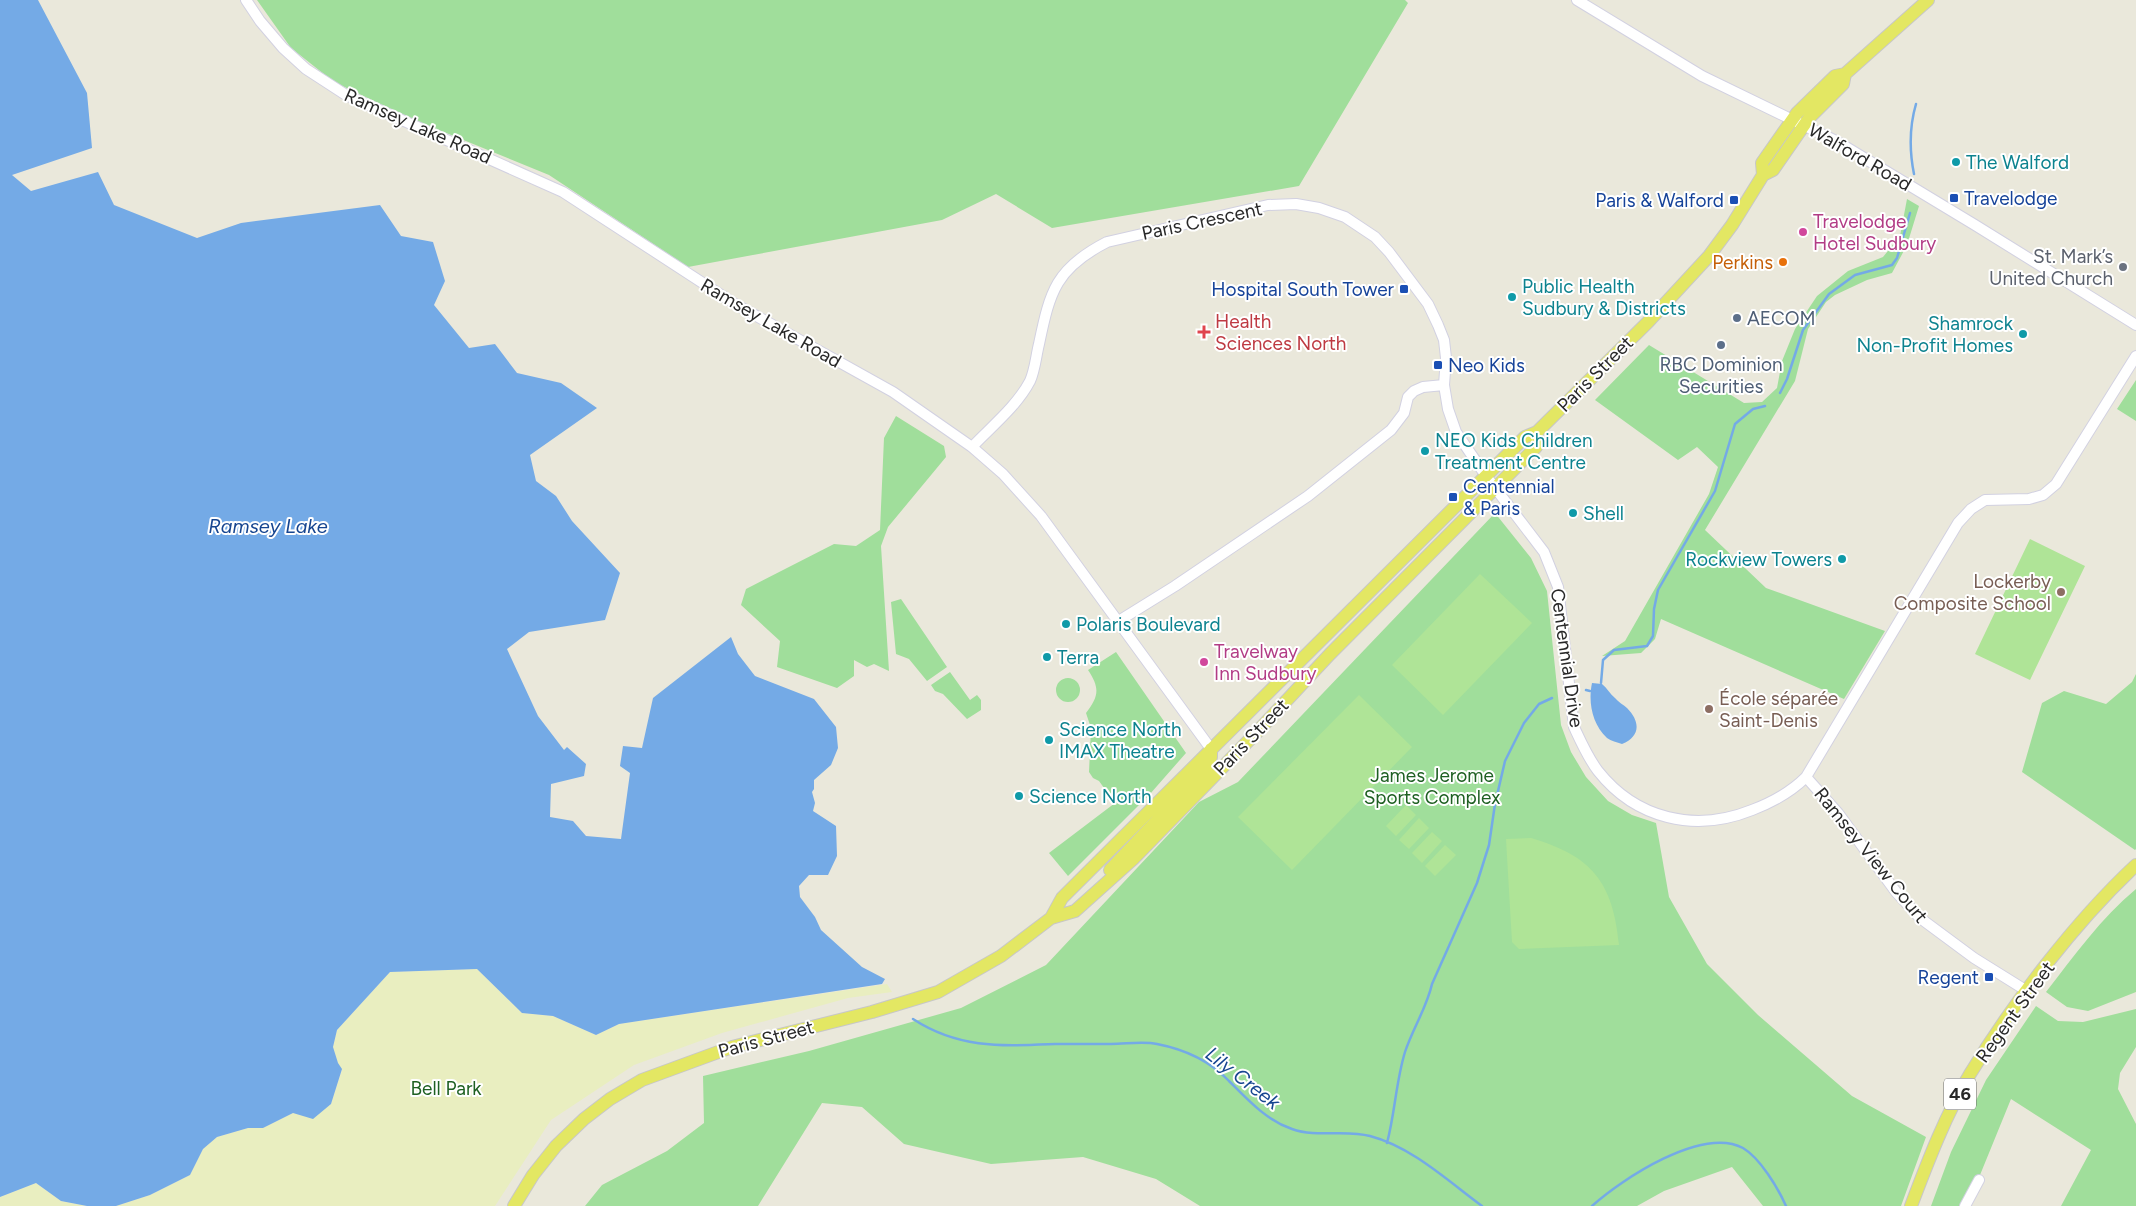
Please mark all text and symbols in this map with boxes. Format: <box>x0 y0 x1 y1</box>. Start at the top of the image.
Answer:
street label: Ramsey Lake Road <box>341 83 495 169</box>
street label: Walford Road <box>1804 118 1916 196</box>
place label: The Walford <box>1966 151 2069 174</box>
marker: The Walford <box>1950 156 1962 168</box>
place label: Travelodge <box>1964 187 2057 210</box>
place label: Paris & Walford <box>1595 189 1724 212</box>
marker: Travelodge <box>1948 192 1960 204</box>
marker: Paris & Walford <box>1728 194 1740 206</box>
street label: Paris Crescent <box>1140 197 1264 245</box>
place label: Travelodge Hotel Sudbury <box>1813 210 1936 255</box>
marker: Travelodge Hotel Sudbury <box>1797 226 1809 238</box>
place label: St. Mark’s United Church <box>1989 245 2113 290</box>
place label: Perkins <box>1712 251 1773 274</box>
marker: Perkins <box>1777 256 1789 268</box>
marker: St. Mark’s United Church <box>2117 261 2129 273</box>
street label: Ramsey Lake Road <box>696 273 846 373</box>
place label: Public Health Sudbury & Districts <box>1522 275 1686 320</box>
place label: Hospital South Tower <box>1211 278 1395 301</box>
marker: Hospital South Tower <box>1398 283 1410 295</box>
marker: Public Health Sudbury & Districts <box>1506 291 1518 303</box>
place label: AECOM <box>1747 307 1816 330</box>
place label: Health Sciences North <box>1215 310 1346 355</box>
marker: AECOM <box>1731 312 1743 324</box>
place label: Shamrock Non-Profit Homes <box>1856 312 2014 357</box>
marker: Health Sciences North <box>1197 325 1211 339</box>
marker: Shamrock Non-Profit Homes <box>2017 328 2029 340</box>
street label: Paris Street <box>1552 331 1638 417</box>
marker: RBC Dominion Securities <box>1715 339 1727 351</box>
place label: RBC Dominion Securities <box>1659 353 1783 398</box>
place label: Neo Kids <box>1448 354 1525 377</box>
marker: Neo Kids <box>1432 359 1444 371</box>
place label: NEO Kids Children Treatment Centre <box>1435 429 1593 474</box>
marker: NEO Kids Children Treatment Centre <box>1419 445 1431 457</box>
place label: Centennial & Paris <box>1463 475 1555 520</box>
marker: Centennial & Paris <box>1447 491 1459 503</box>
place label: Shell <box>1583 502 1624 525</box>
marker: Shell <box>1567 507 1579 519</box>
water label: Ramsey Lake <box>208 514 328 538</box>
place label: Rockview Towers <box>1685 548 1832 571</box>
marker: Rockview Towers <box>1836 553 1848 565</box>
place label: Lockerby Composite School <box>1894 570 2051 615</box>
marker: Lockerby Composite School <box>2055 586 2067 598</box>
street label: Centennial Drive <box>1546 587 1588 729</box>
place label: Polaris Boulevard <box>1076 613 1221 636</box>
marker: Polaris Boulevard <box>1060 618 1072 630</box>
place label: Travelway Inn Sudbury <box>1214 640 1317 685</box>
place label: Terra <box>1057 646 1099 669</box>
marker: Terra <box>1041 651 1053 663</box>
marker: Travelway Inn Sudbury <box>1198 656 1210 668</box>
place label: École séparée Saint-Denis <box>1719 687 1838 732</box>
street label: Paris Street <box>1209 694 1293 780</box>
marker: École séparée Saint-Denis <box>1703 703 1715 715</box>
place label: Science North IMAX Theatre <box>1059 718 1182 763</box>
marker: Science North IMAX Theatre <box>1043 734 1055 746</box>
park label: James Jerome Sports Complex <box>1364 764 1500 809</box>
street label: Ramsey View Court <box>1809 783 1933 927</box>
place label: Science North <box>1029 785 1152 808</box>
marker: Science North <box>1013 790 1025 802</box>
street label: Regent Street <box>1971 957 2059 1067</box>
place label: Regent <box>1917 966 1979 989</box>
marker: Regent <box>1983 971 1995 983</box>
street label: Paris Street <box>716 1015 816 1063</box>
water label: Lily Creek <box>1201 1042 1286 1115</box>
park label: Bell Park <box>410 1077 482 1100</box>
road number: 46 <box>1944 1078 1976 1110</box>

